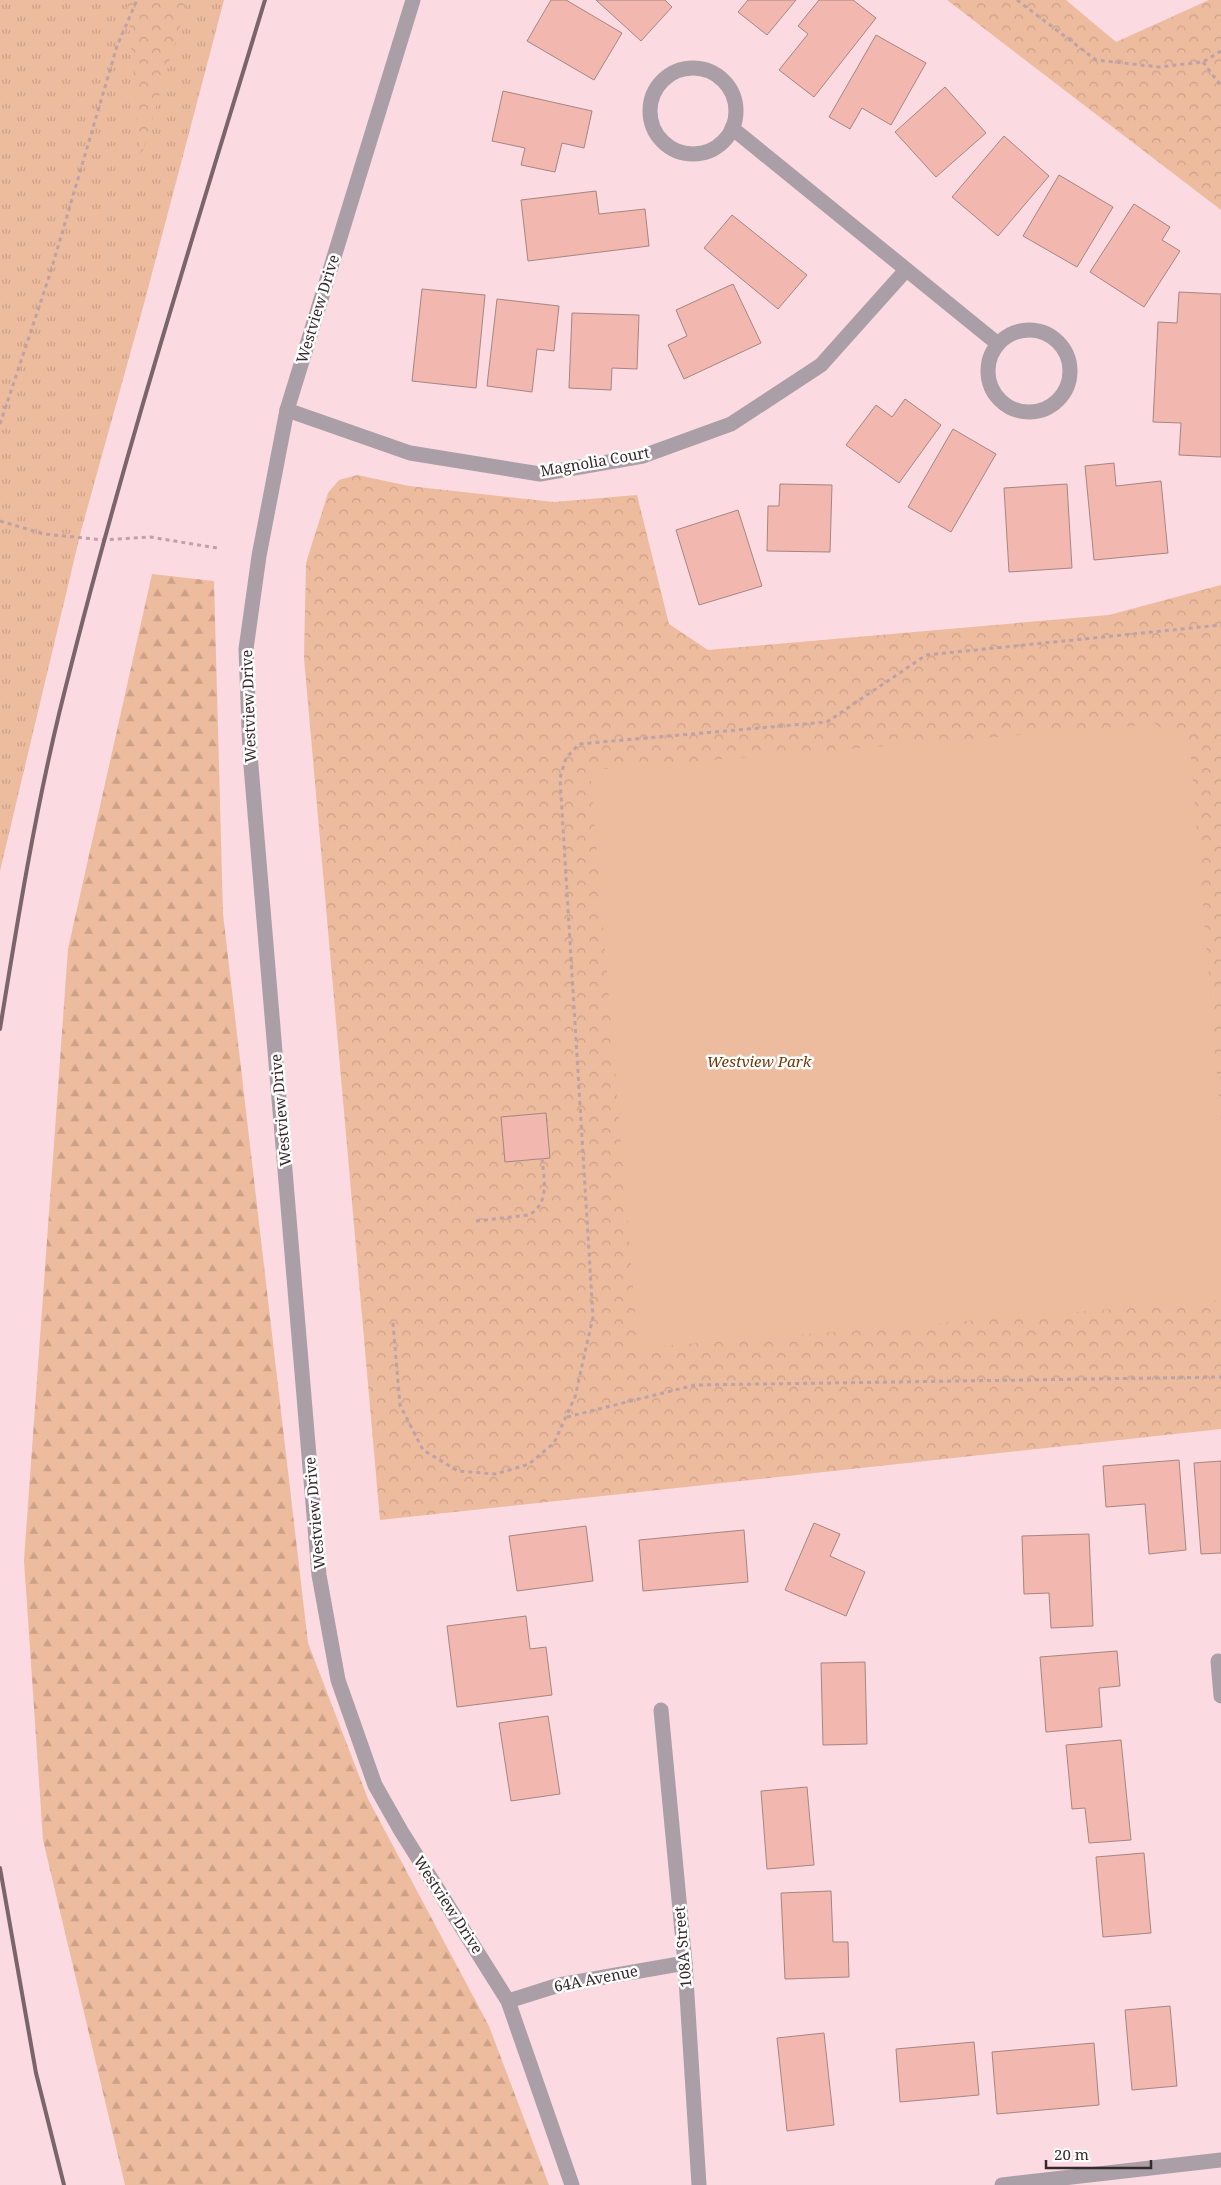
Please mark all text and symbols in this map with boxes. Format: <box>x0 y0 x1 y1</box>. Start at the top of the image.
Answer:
street label: Westview Drive <box>291 252 343 366</box>
street label: Magnolia Court <box>539 442 651 480</box>
street label: Westview Drive <box>236 649 260 763</box>
park label: Westview Park <box>707 1051 812 1071</box>
street label: Westview Drive <box>265 1053 295 1167</box>
street label: Westview Drive <box>299 1456 329 1570</box>
street label: Westview Drive <box>410 1852 488 1957</box>
street label: 108A Street <box>668 1906 696 1989</box>
street label: 64A Avenue <box>552 1960 639 1996</box>
scale bar <box>1046 2138 1151 2170</box>
text: 20 m <box>1054 2144 1089 2164</box>

